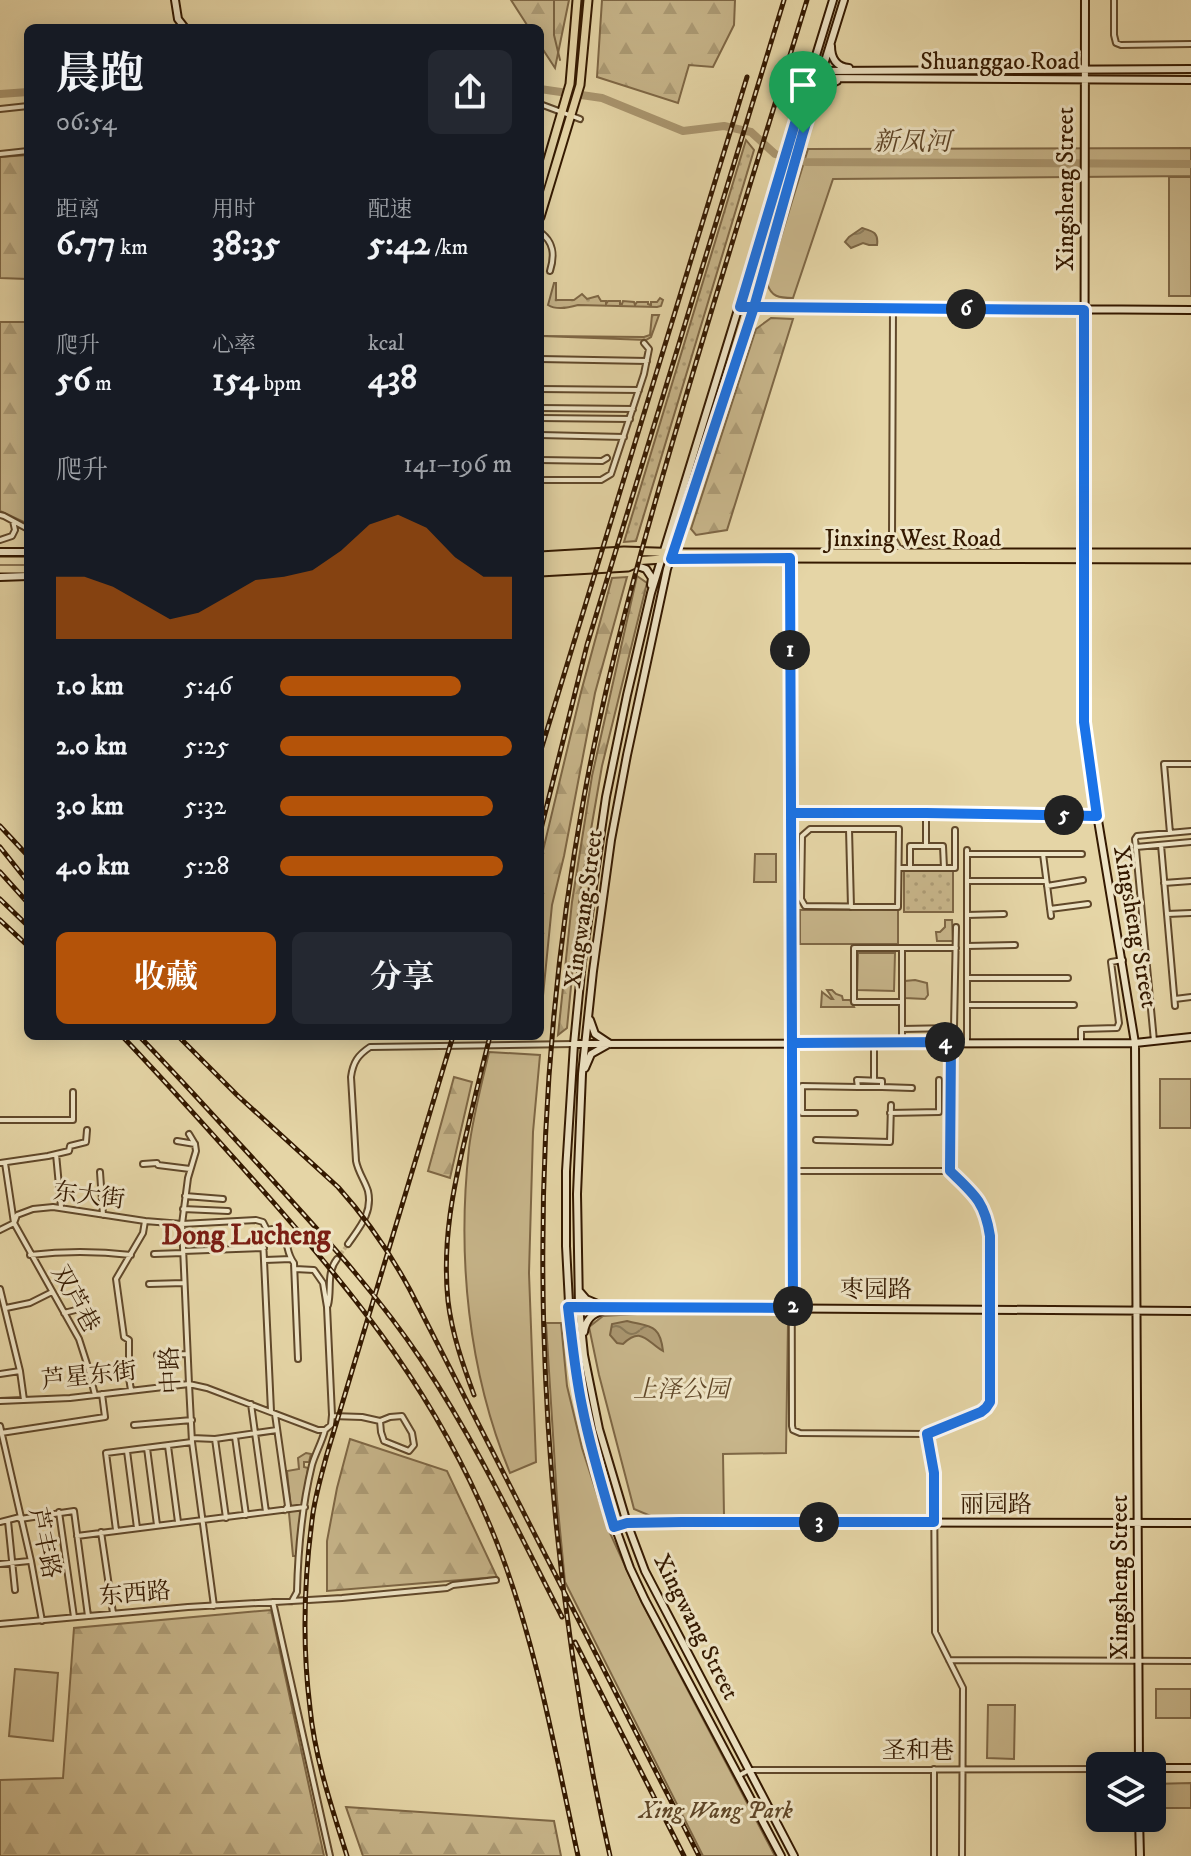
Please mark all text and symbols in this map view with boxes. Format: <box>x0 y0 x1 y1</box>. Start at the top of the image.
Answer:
street label: Shuanggao Road <box>920 47 1080 77</box>
text: 晨跑 <box>56 48 144 103</box>
button: share <box>428 50 512 134</box>
pin <box>769 51 837 133</box>
icon: arrive <box>781 63 825 107</box>
text: 06:54 <box>56 106 117 139</box>
street label: Xingsheng Street <box>1051 106 1081 271</box>
water label: 新凤河 <box>873 126 955 159</box>
text: 距离 <box>56 196 100 223</box>
text: 用时 <box>212 196 256 223</box>
text: 配速 <box>368 196 412 223</box>
text: 6.77 <box>56 223 116 265</box>
text: 38:35 <box>212 223 280 265</box>
text: 5:42 <box>368 223 430 265</box>
text: km <box>116 234 148 261</box>
text: /km <box>430 234 468 261</box>
pin: 6 <box>946 289 986 329</box>
text: 6 <box>960 295 972 322</box>
text: kcal <box>368 330 404 357</box>
text: 爬升 <box>56 332 100 359</box>
text: 心率 <box>212 332 256 359</box>
text: 438 <box>368 357 417 399</box>
text: 56 <box>56 359 91 401</box>
text: 154 <box>212 359 259 401</box>
text: m <box>91 370 112 397</box>
text: bpm <box>259 370 302 397</box>
text: 141–196 m <box>403 448 512 481</box>
text: 爬升 <box>56 454 108 487</box>
street label: Jinxing West Road <box>823 524 1001 554</box>
pin: 1 <box>770 630 810 670</box>
text: 1 <box>786 636 794 663</box>
text: 1.0 km <box>56 670 124 703</box>
text: 5:46 <box>184 670 232 703</box>
text: 2.0 km <box>56 730 127 763</box>
text: 5:25 <box>184 730 229 763</box>
text: 3.0 km <box>56 790 124 823</box>
text: 5:32 <box>184 790 226 823</box>
pin: 5 <box>1044 795 1084 835</box>
text: 5 <box>1059 801 1069 828</box>
street label: Xingwang Street <box>558 827 610 990</box>
street label: Xingsheng Street <box>1106 843 1164 1011</box>
text: 4.0 km <box>56 850 130 883</box>
text: 5:28 <box>184 850 230 883</box>
button: 收藏 <box>56 932 276 1024</box>
button: 分享 <box>292 932 512 1024</box>
pin: 4 <box>925 1022 965 1062</box>
text: 4 <box>939 1028 951 1055</box>
street label: 东大街 <box>51 1177 127 1215</box>
district label: Dong Lucheng <box>162 1218 332 1253</box>
street label: 双芦巷 <box>44 1260 106 1338</box>
street label: 枣园路 <box>840 1275 912 1305</box>
pin: 2 <box>773 1286 813 1326</box>
text: 2 <box>788 1292 798 1319</box>
street label: 中路 <box>155 1345 187 1395</box>
street label: 芦星东街 <box>40 1356 138 1396</box>
park label: 上泽公园 <box>633 1375 733 1405</box>
street label: 丽园路 <box>960 1490 1032 1520</box>
street label: Xingsheng Street <box>1105 1494 1135 1659</box>
pin: 3 <box>799 1502 839 1542</box>
street label: 芦丰路 <box>22 1505 66 1581</box>
text: 3 <box>815 1508 823 1535</box>
street label: Xingwang Street <box>646 1549 746 1705</box>
street label: 东西路 <box>98 1576 172 1612</box>
street label: 圣和巷 <box>882 1736 954 1766</box>
map controls <box>1086 1752 1166 1832</box>
button: layers <box>1086 1752 1166 1832</box>
park label: Xing Wang Park <box>637 1796 793 1826</box>

